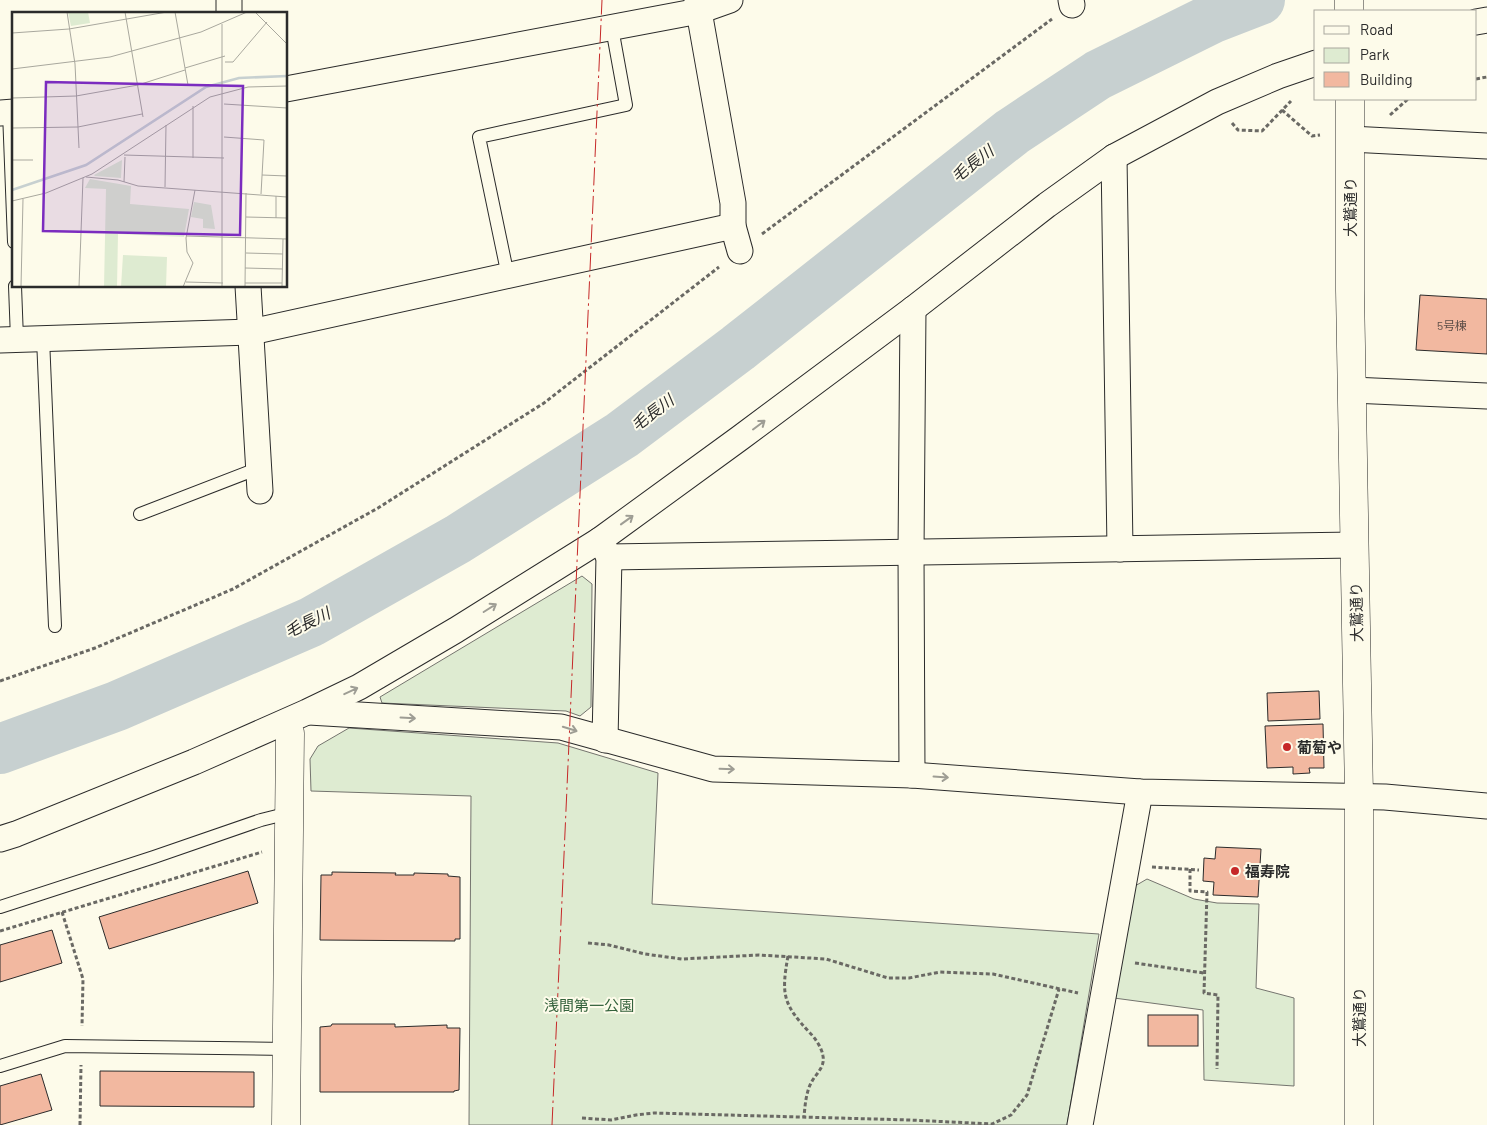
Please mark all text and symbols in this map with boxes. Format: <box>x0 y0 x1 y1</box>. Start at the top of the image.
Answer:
legend <box>1314 10 1477 100</box>
inset map <box>12 12 288 288</box>
text: Road <box>1360 20 1393 38</box>
text: Park <box>1360 45 1390 63</box>
text: Building <box>1360 70 1413 88</box>
water label: 毛長川 <box>947 140 998 185</box>
street label: 大鷲通り <box>1341 177 1359 237</box>
house number: 5号棟 <box>1437 318 1467 332</box>
water label: 毛長川 <box>627 389 678 434</box>
one-way arrow <box>752 419 765 430</box>
one-way arrow <box>620 515 634 525</box>
street label: 大鷲通り <box>1346 582 1366 642</box>
water label: 毛長川 <box>281 602 335 641</box>
one-way arrow <box>483 603 497 613</box>
one-way arrow <box>343 686 358 695</box>
one-way arrow <box>399 713 415 722</box>
one-way arrow <box>561 725 577 735</box>
place label: 葡萄や <box>1297 738 1342 756</box>
marker: 葡萄や <box>1281 741 1293 753</box>
one-way arrow <box>718 765 734 774</box>
one-way arrow <box>933 773 949 782</box>
place label: 福寿院 <box>1244 862 1290 880</box>
marker: 福寿院 <box>1229 865 1241 877</box>
street label: 大鷲通り <box>1350 987 1368 1047</box>
park label: 浅間第一公園 <box>544 996 634 1014</box>

